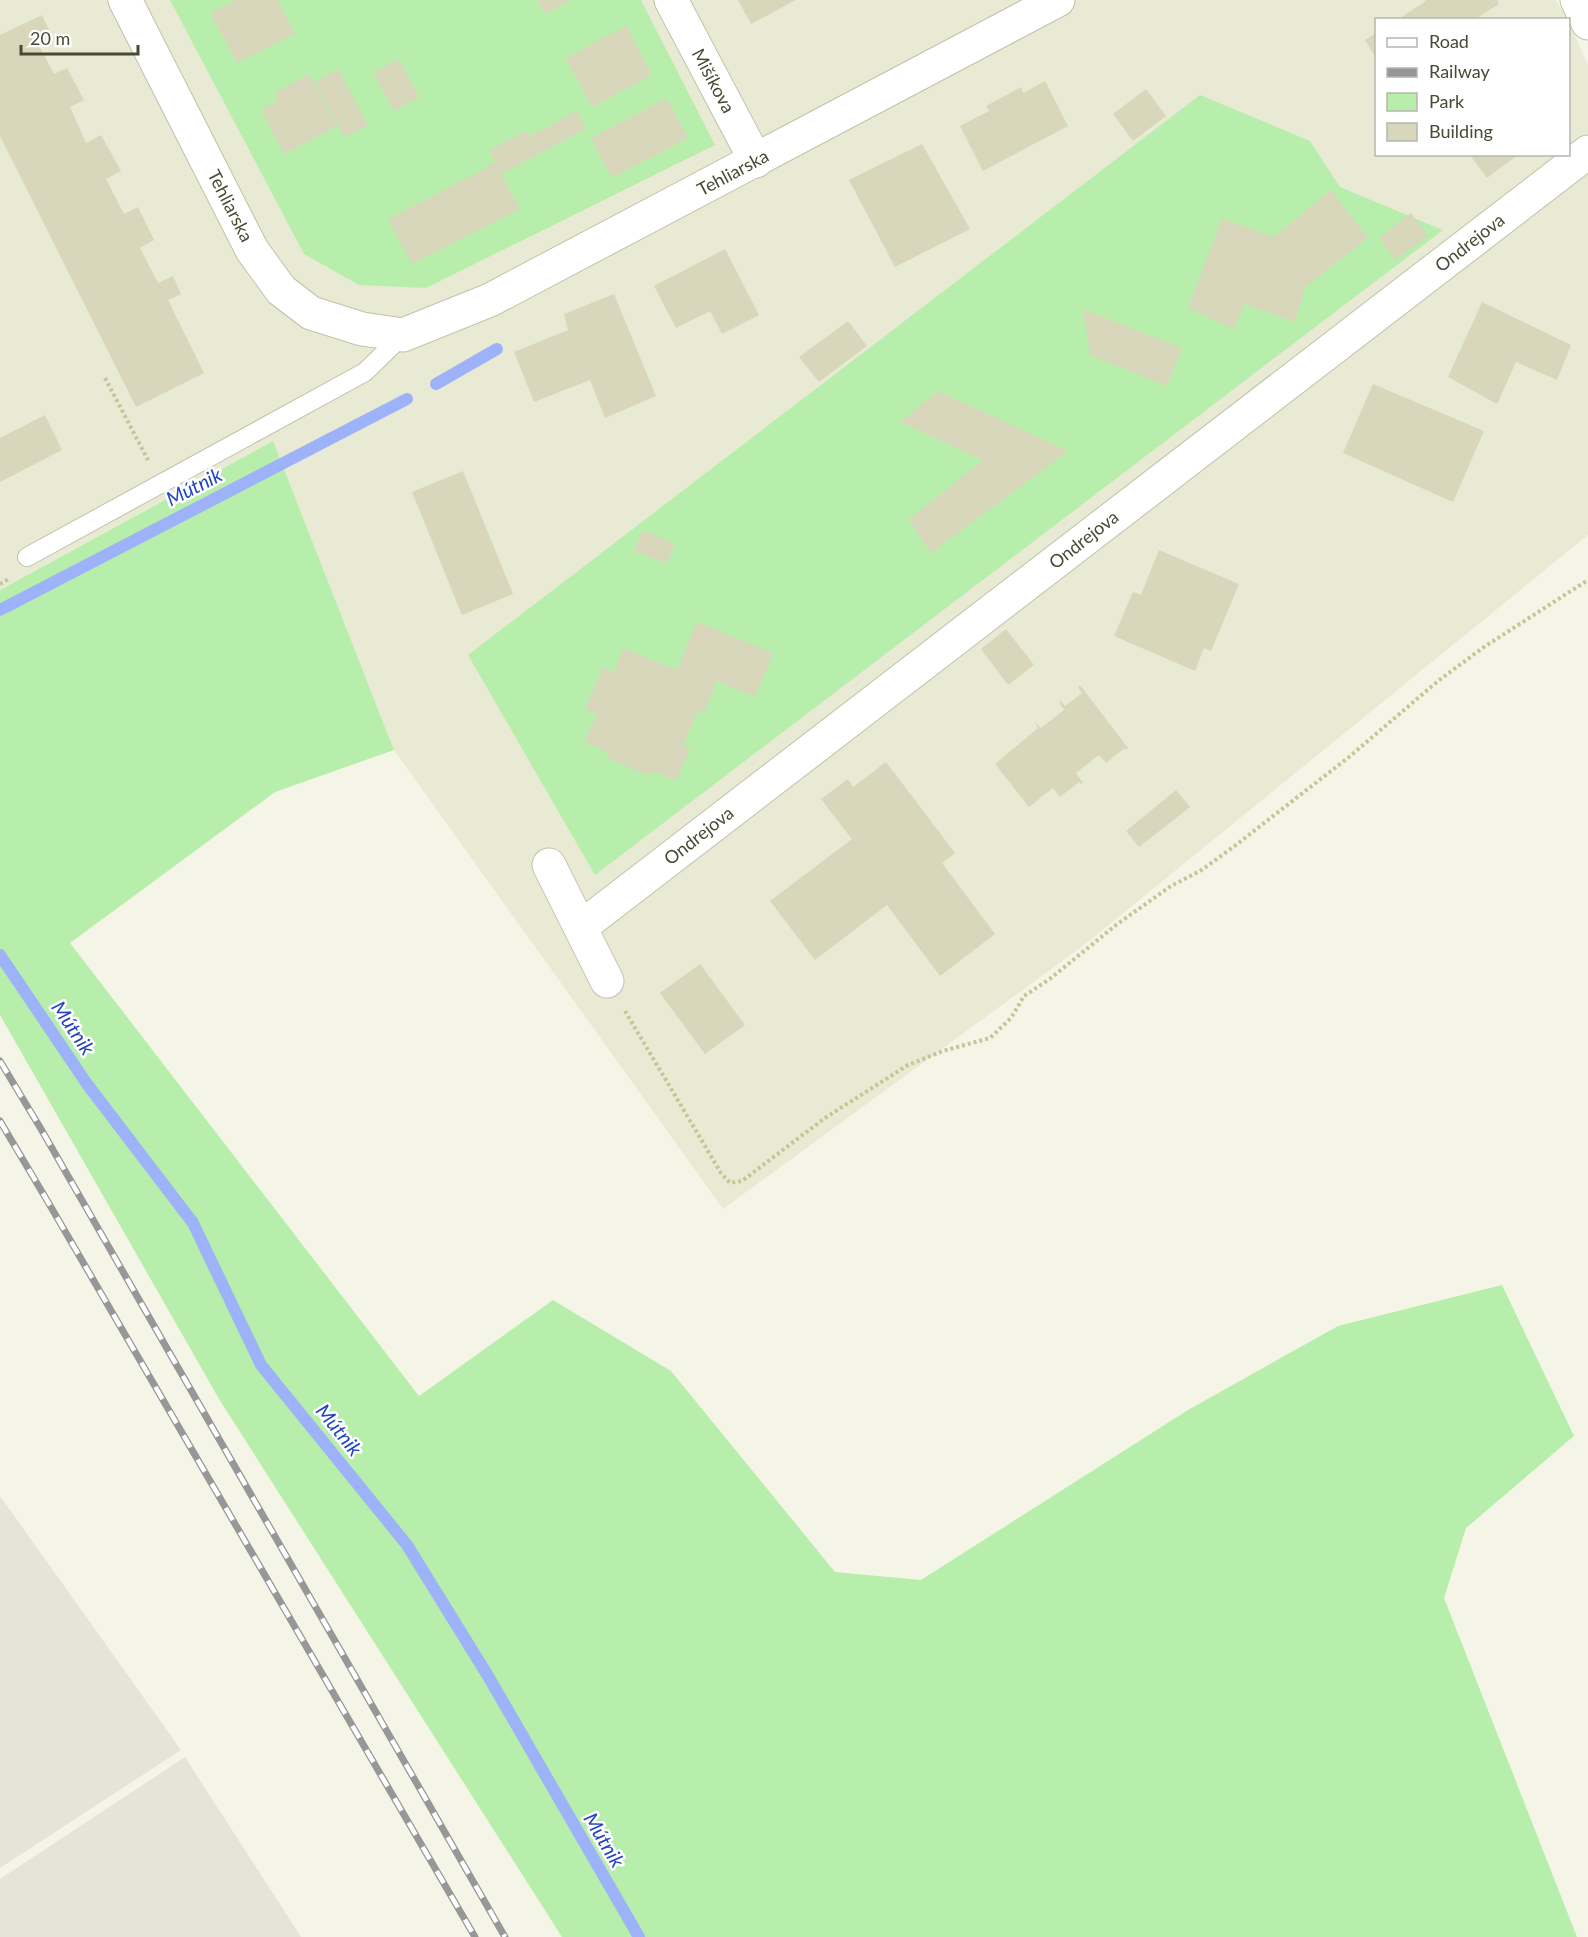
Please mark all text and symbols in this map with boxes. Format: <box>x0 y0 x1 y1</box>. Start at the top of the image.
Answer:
scale bar <box>21 18 138 56</box>
legend <box>1375 18 1570 156</box>
text: 20 m <box>30 27 70 49</box>
text: Road <box>1429 30 1469 52</box>
street label: Mišíkova <box>688 44 740 117</box>
text: Railway <box>1429 60 1490 82</box>
text: Park <box>1429 90 1465 112</box>
text: Building <box>1429 120 1493 142</box>
street label: Tehliarska <box>693 144 772 200</box>
street label: Tehliarska <box>203 166 258 245</box>
street label: Ondrejova <box>1430 208 1509 276</box>
water label: Mútnik <box>162 462 226 510</box>
street label: Ondrejova <box>1044 505 1123 573</box>
street label: Ondrejova <box>659 801 738 869</box>
water label: Mútnik <box>47 996 101 1059</box>
water label: Mútnik <box>312 1399 368 1460</box>
water label: Mútnik <box>579 1808 631 1872</box>

